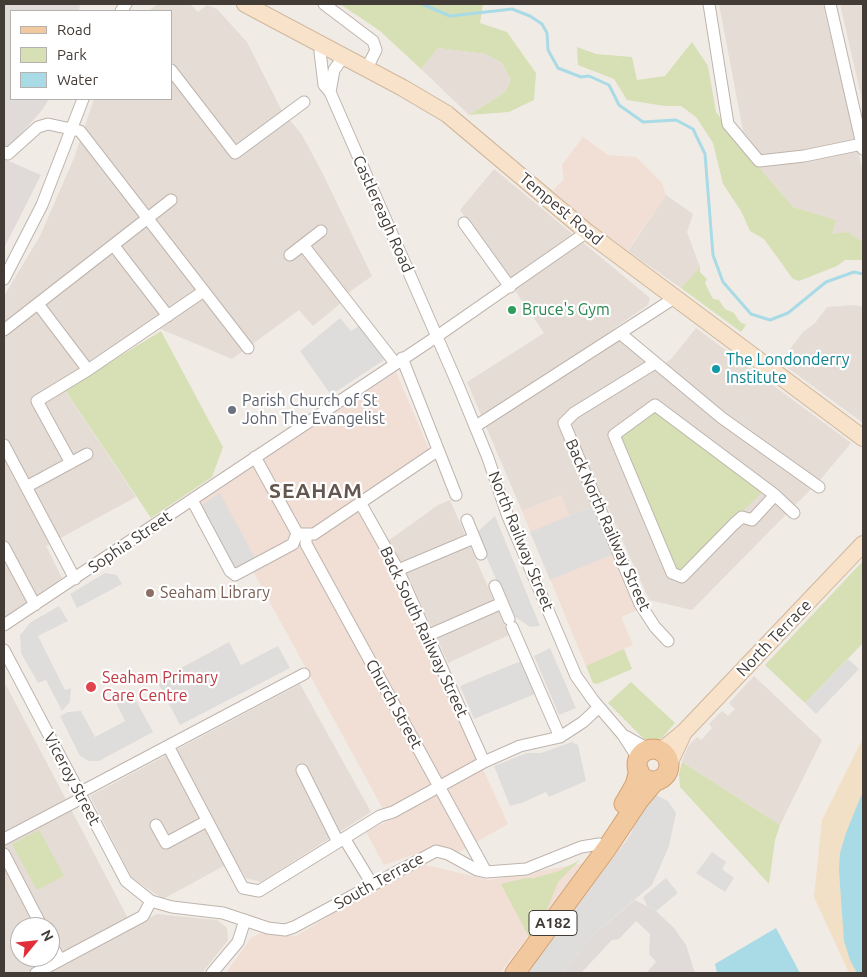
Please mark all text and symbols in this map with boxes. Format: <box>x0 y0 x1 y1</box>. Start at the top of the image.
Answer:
legend <box>10 10 172 100</box>
text: Road <box>57 21 92 38</box>
text: Park <box>57 46 87 63</box>
text: Water <box>57 71 98 88</box>
street label: Castlereagh Road <box>349 152 417 276</box>
street label: Tempest Road <box>515 169 607 249</box>
place label: Bruce's Gym <box>522 300 610 320</box>
marker: Bruce's Gym <box>506 304 518 316</box>
place label: The Londonderry Institute <box>726 350 849 388</box>
marker: The Londonderry Institute <box>710 363 722 375</box>
place label: Parish Church of St John The Evangelist <box>242 391 385 429</box>
marker: Parish Church of St John The Evangelist <box>226 404 238 416</box>
street label: Back North Railway Street <box>561 436 655 614</box>
street label: North Railway Street <box>484 468 558 614</box>
district label: SEAHAM <box>268 478 364 504</box>
street label: Sophia Street <box>85 507 175 577</box>
street label: Back South Railway Street <box>376 543 472 721</box>
place label: Seaham Library <box>160 583 270 603</box>
marker: Seaham Library <box>144 587 156 599</box>
street label: North Terrace <box>733 596 815 680</box>
street label: Church Street <box>362 656 426 752</box>
place label: Seaham Primary Care Centre <box>102 668 218 706</box>
marker: Seaham Primary Care Centre <box>84 680 98 694</box>
street label: Viceroy Street <box>40 729 104 829</box>
street label: South Terrace <box>331 848 427 914</box>
road number: A182 <box>529 910 577 936</box>
north arrow <box>10 917 60 967</box>
text: N <box>38 927 57 944</box>

